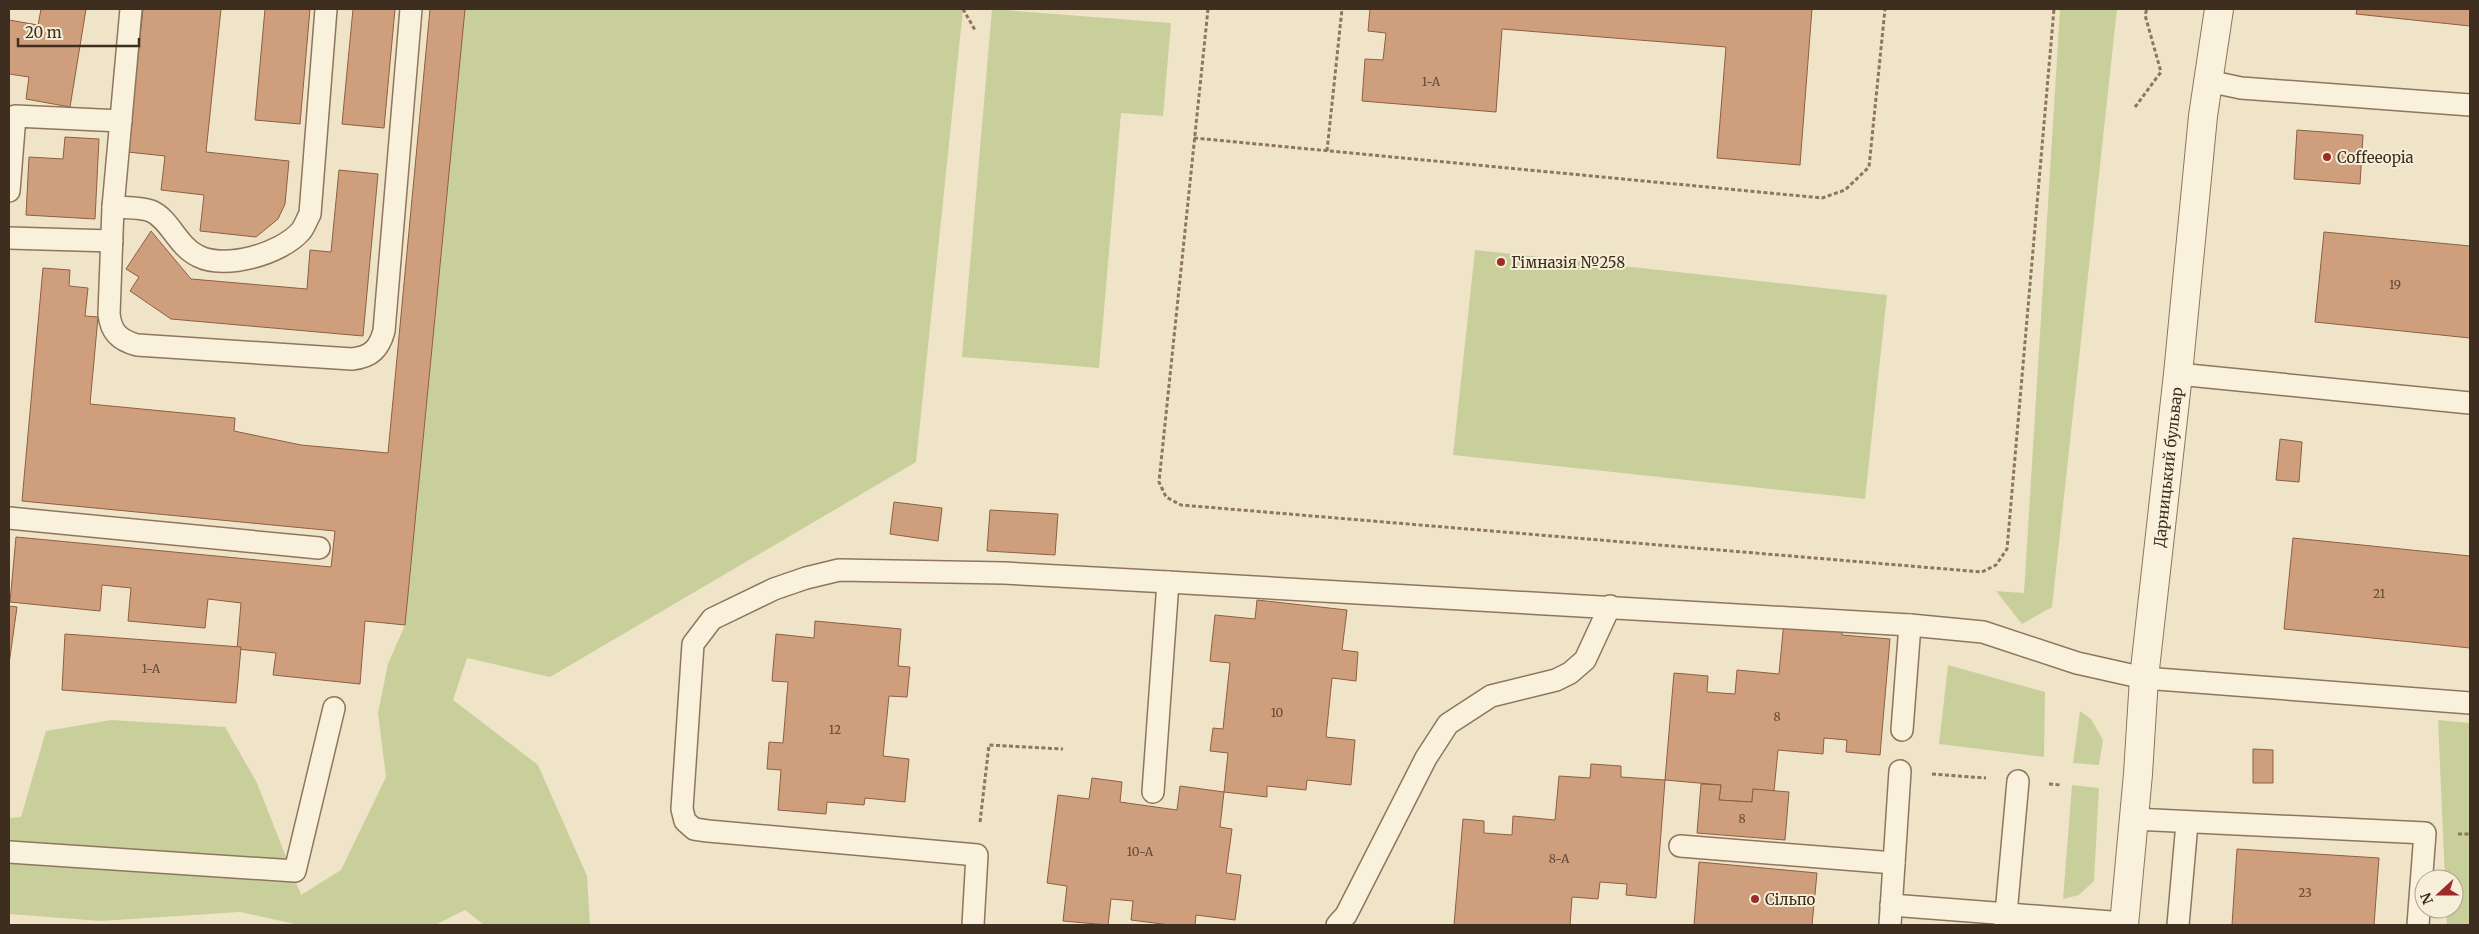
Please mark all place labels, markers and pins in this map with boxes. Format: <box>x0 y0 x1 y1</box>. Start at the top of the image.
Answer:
place label: Coffeeopia <box>2337 148 2414 167</box>
marker: Coffeeopia <box>2321 151 2333 163</box>
place label: Гімназія №258 <box>1511 253 1625 272</box>
marker: Гімназія №258 <box>1495 256 1507 268</box>
place label: Сільпо <box>1765 890 1816 909</box>
marker: Сільпо <box>1749 893 1761 905</box>

